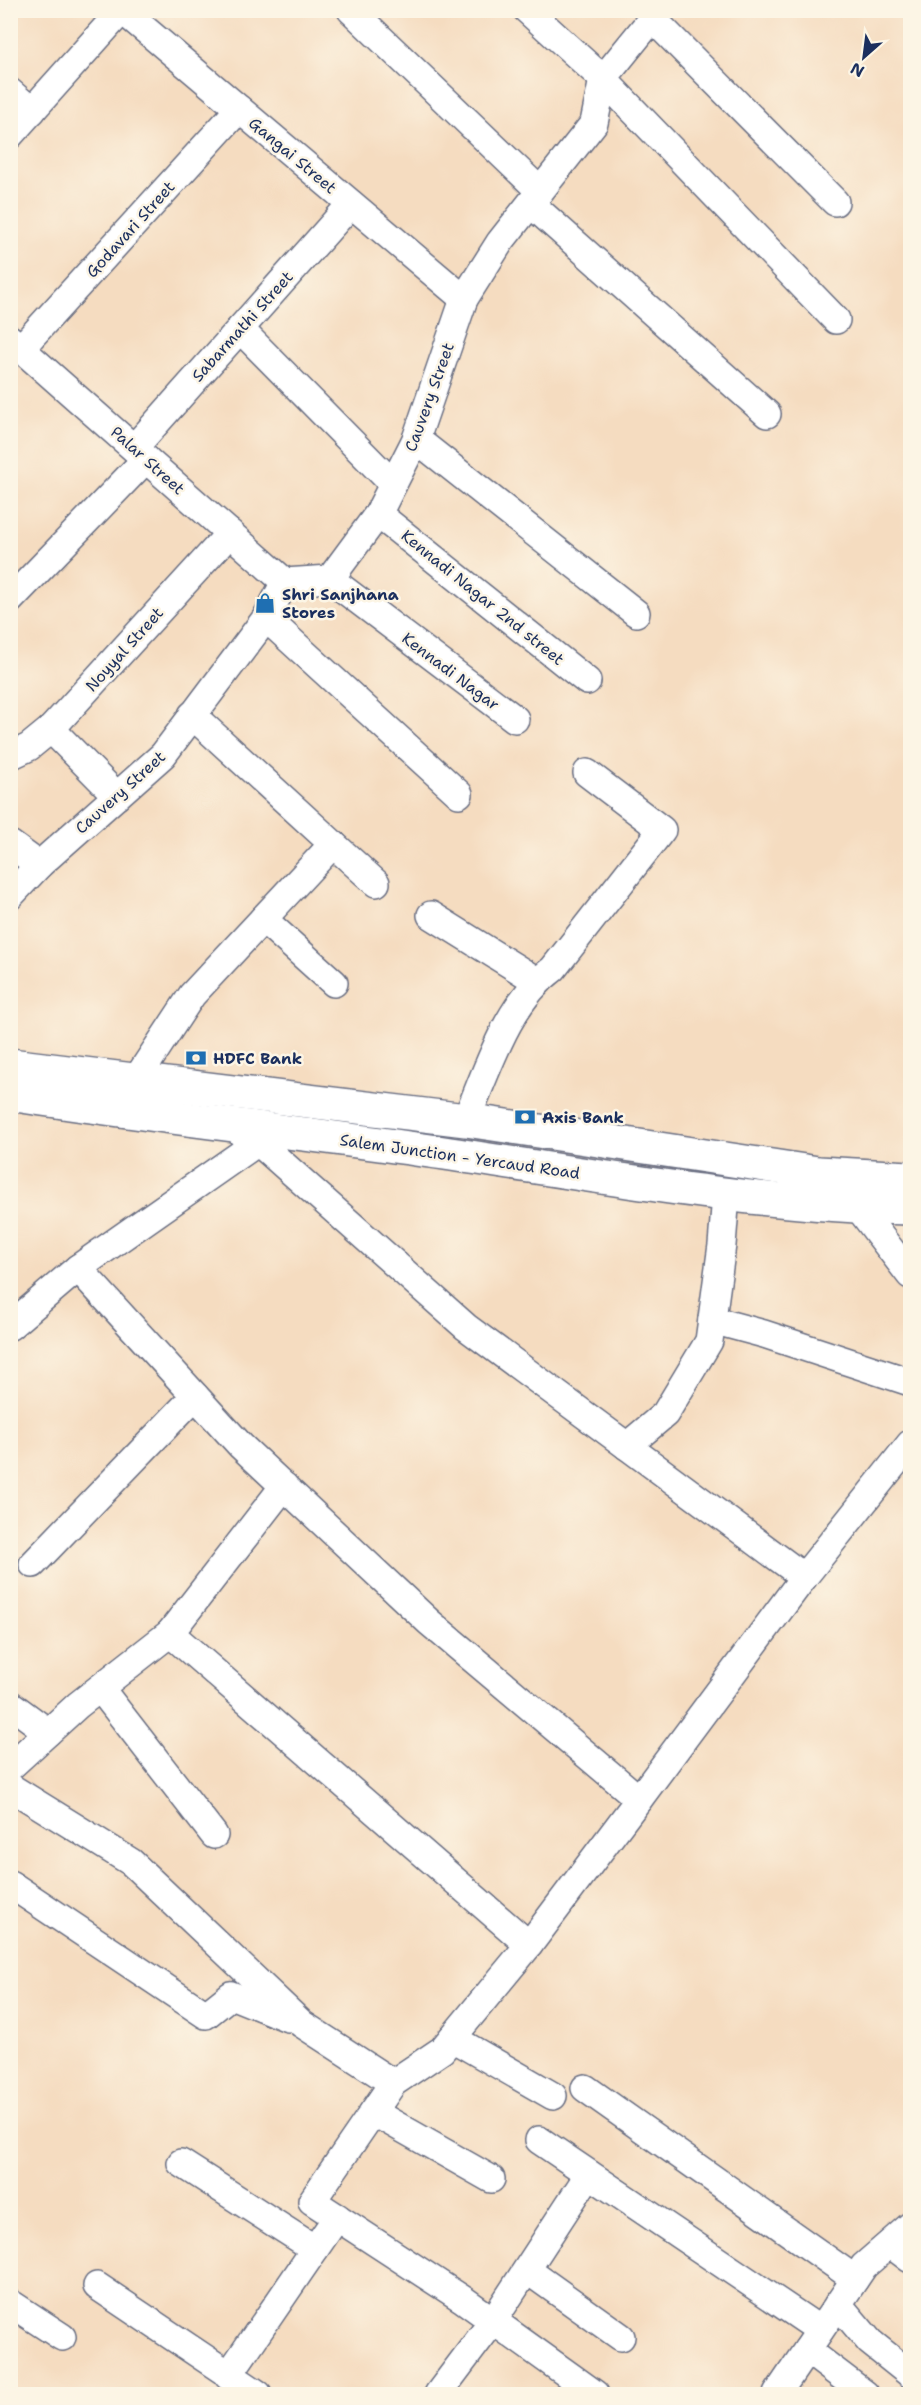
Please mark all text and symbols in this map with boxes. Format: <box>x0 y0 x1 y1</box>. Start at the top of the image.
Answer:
north arrow <box>834 27 894 87</box>
text: N <box>847 58 868 82</box>
street label: Gangai Street <box>244 112 341 198</box>
street label: Godavari Street <box>81 176 179 282</box>
street label: Sabarmathi Street <box>187 267 298 386</box>
street label: Cauvery Street <box>400 340 459 455</box>
street label: Palar Street <box>106 421 189 499</box>
street label: Kennadi Nagar 2nd street <box>397 525 569 670</box>
place label: Shri Sanjhana Stores <box>282 584 399 623</box>
shop icon: Shri Sanjhana Stores <box>253 591 277 615</box>
street label: Noyyal Street <box>81 603 168 696</box>
street label: Kennadi Nagar <box>398 628 504 715</box>
street label: Cauvery Street <box>71 746 170 838</box>
bank icon: HDFC Bank <box>184 1046 208 1070</box>
place label: HDFC Bank <box>213 1048 302 1069</box>
bank icon: Axis Bank <box>513 1105 537 1129</box>
place label: Axis Bank <box>542 1107 624 1128</box>
street label: Salem Junction - Yercaud Road <box>339 1129 581 1184</box>

